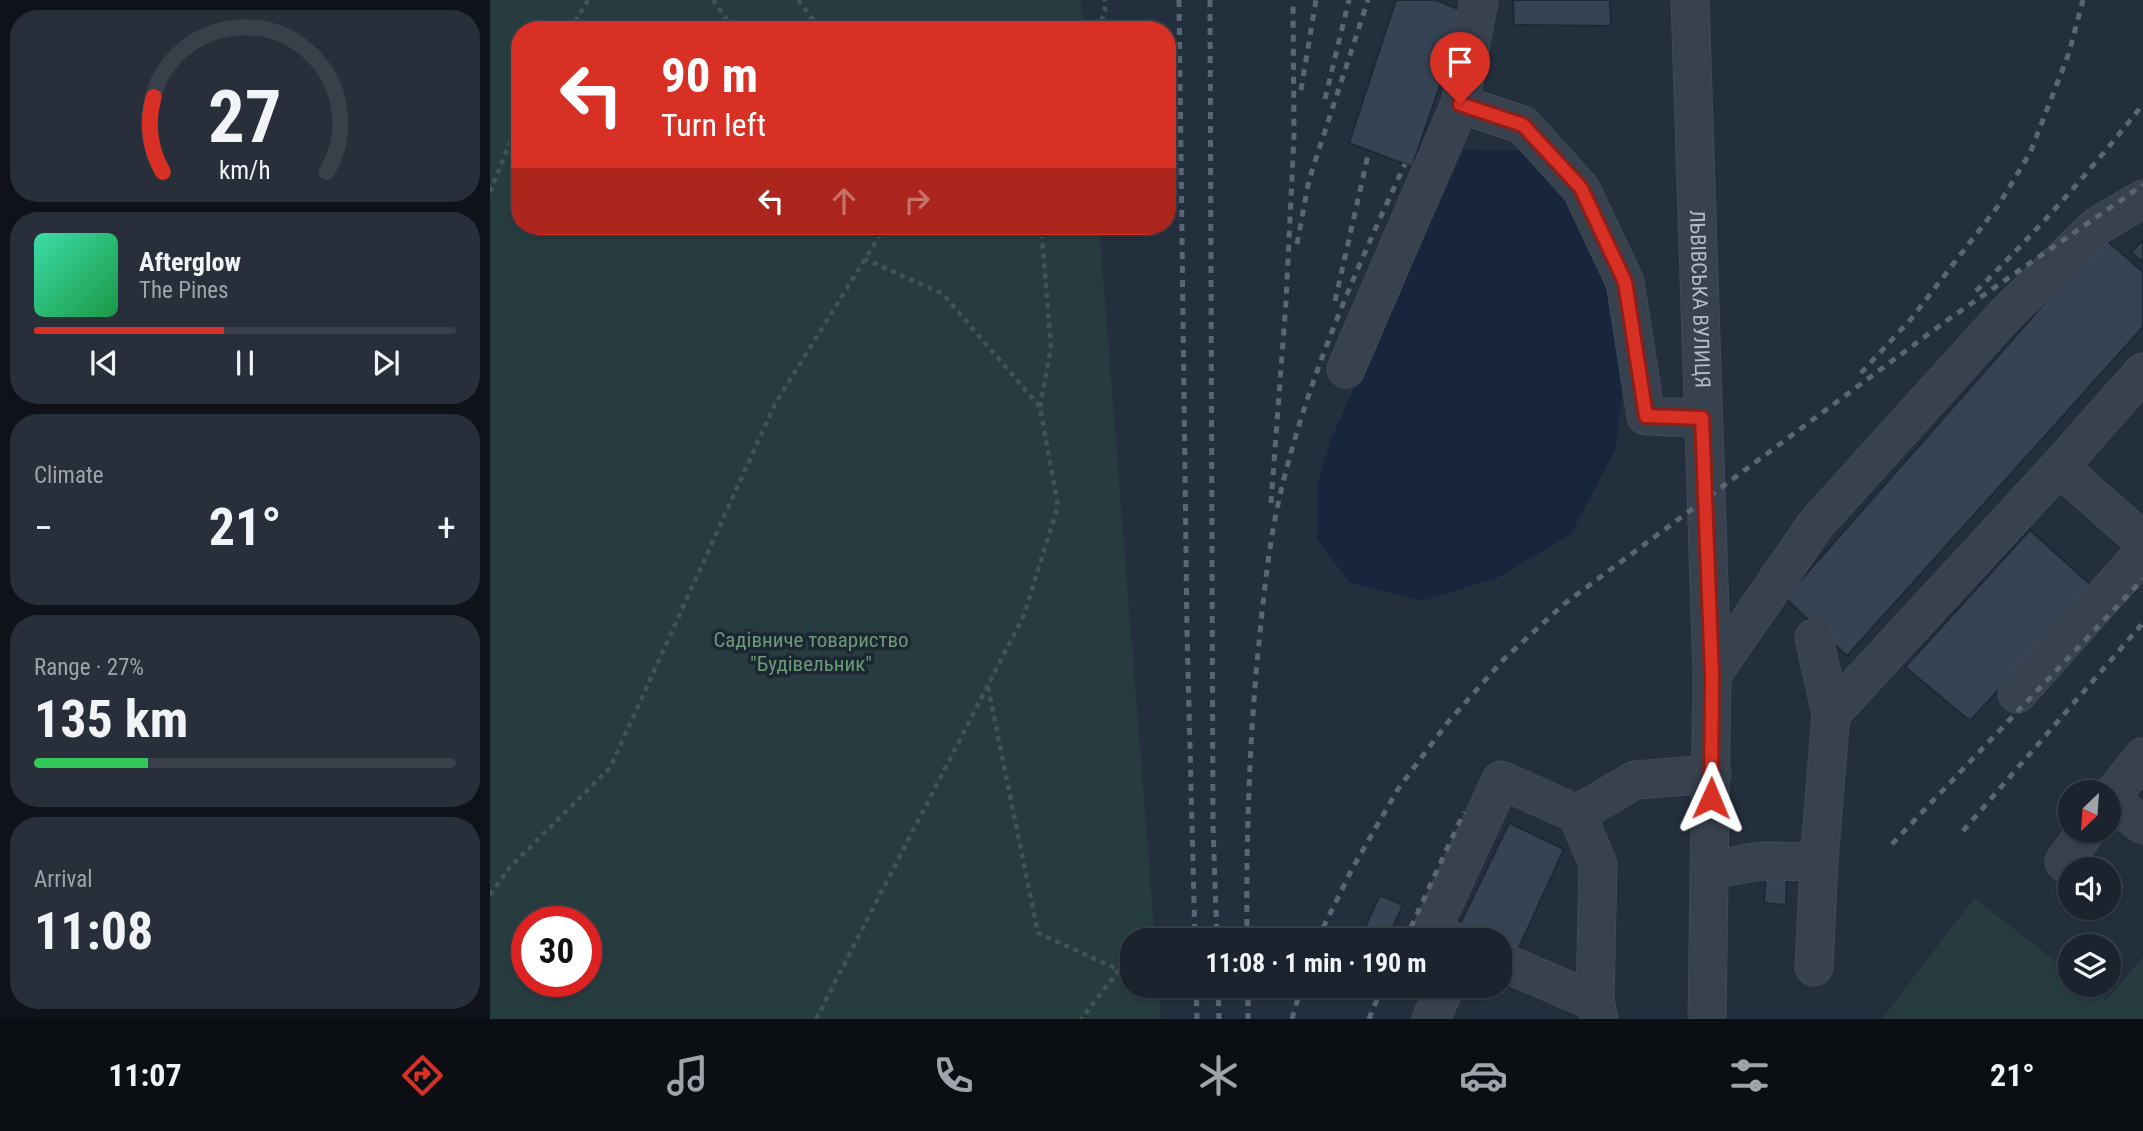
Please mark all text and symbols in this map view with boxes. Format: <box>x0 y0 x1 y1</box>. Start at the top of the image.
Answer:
pin <box>1430 32 1490 104</box>
icon: arrive <box>1441 43 1479 81</box>
text: 90 m <box>661 47 758 104</box>
icon: left <box>546 49 637 140</box>
text: 27 <box>208 74 282 160</box>
text: Turn left <box>661 106 766 144</box>
text: km/h <box>219 156 271 185</box>
icon: left <box>752 182 790 220</box>
icon: ahead <box>825 182 863 220</box>
icon: right <box>898 182 936 220</box>
street label: ЛЬВІВСЬКА ВУЛИЦЯ <box>1685 209 1715 388</box>
text: Afterglow <box>139 247 241 277</box>
text: The Pines <box>139 277 229 304</box>
icon: previous <box>85 344 123 382</box>
icon: pause <box>226 344 264 382</box>
icon: next <box>367 344 405 382</box>
text: Climate <box>34 462 104 489</box>
text: 21° <box>209 497 281 558</box>
text: − <box>34 506 53 550</box>
text: + <box>437 506 456 550</box>
park label: Садівниче товариство "Будівельник" <box>713 628 909 676</box>
text: Range · 27% <box>34 654 144 681</box>
text: 135 km <box>34 689 188 750</box>
position arrow <box>1674 761 1748 835</box>
north arrow <box>2058 780 2121 844</box>
map controls <box>2058 780 2121 997</box>
button: sound <box>2058 857 2121 920</box>
text: Arrival <box>34 866 93 893</box>
text: 11:08 <box>34 901 153 962</box>
speed limit sign: 30 <box>511 906 602 997</box>
button: layers <box>2058 934 2121 997</box>
text: 11:08 · 1 min · 190 m <box>1206 948 1426 978</box>
icon: directions <box>398 1051 447 1100</box>
icon: music <box>663 1051 712 1100</box>
icon: phone <box>929 1051 978 1100</box>
icon: climate <box>1194 1051 1243 1100</box>
icon: car <box>1459 1051 1508 1100</box>
icon: filters <box>1725 1051 1774 1100</box>
text: 11:07 <box>108 1056 182 1094</box>
text: 21° <box>1990 1056 2035 1094</box>

